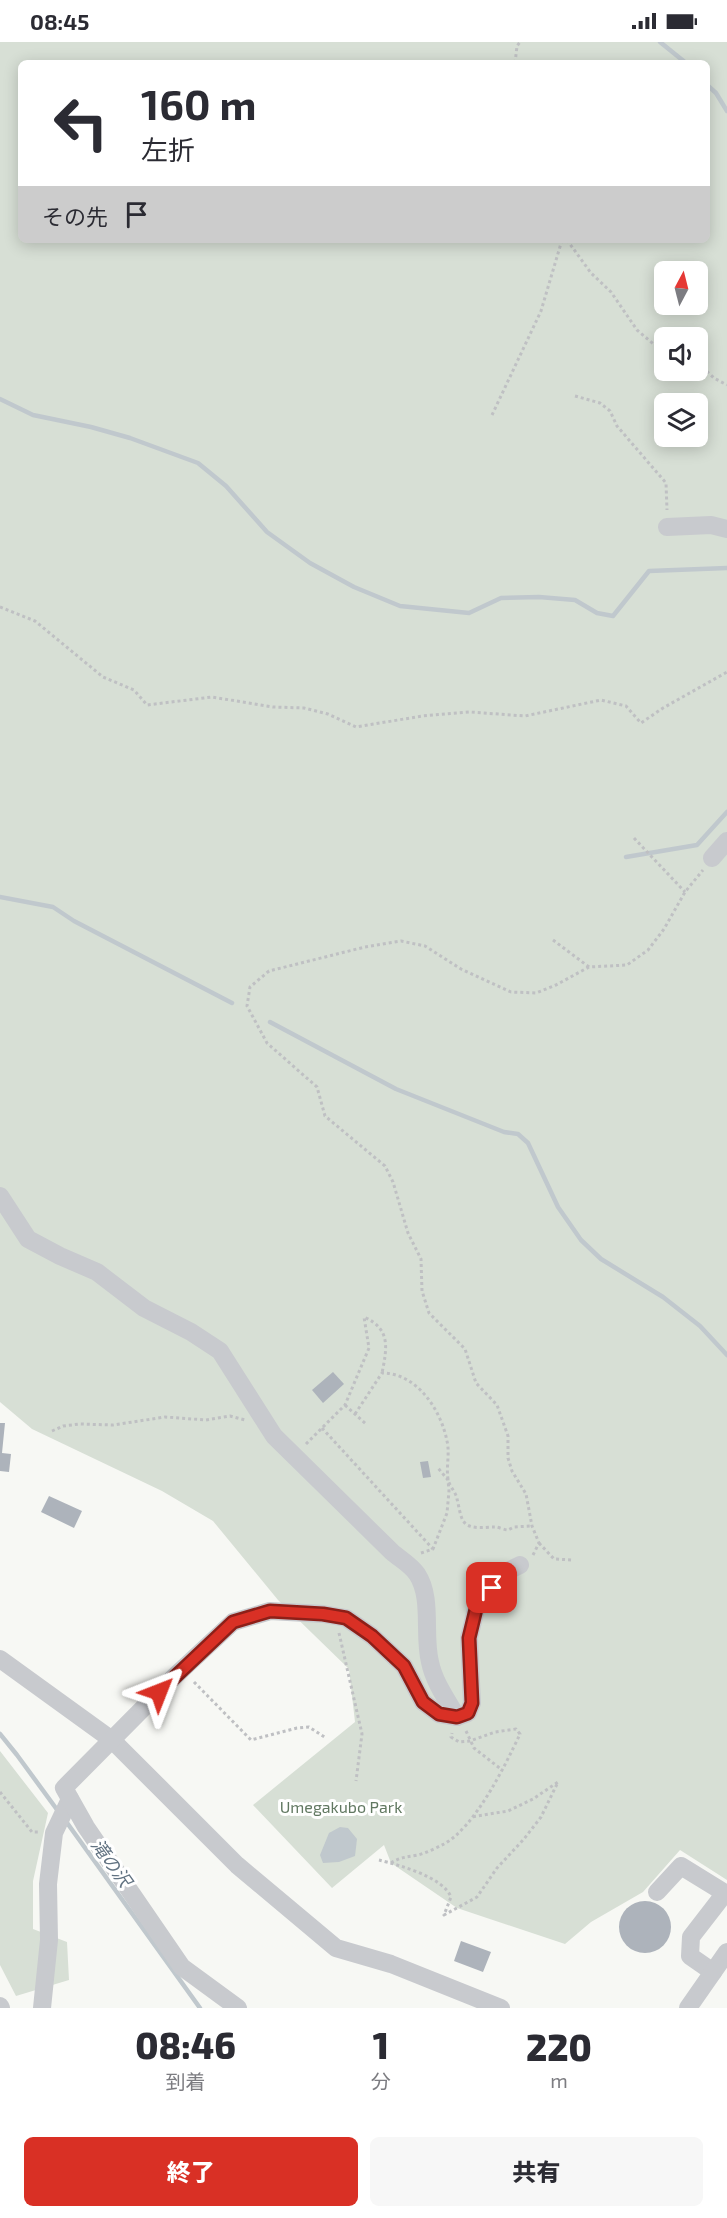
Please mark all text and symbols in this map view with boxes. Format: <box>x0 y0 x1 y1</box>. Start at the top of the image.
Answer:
text: 08:45 <box>30 8 89 34</box>
text: 160 m <box>141 78 257 128</box>
icon: left <box>42 84 120 162</box>
text: 左折 <box>141 133 195 165</box>
icon: arrive <box>120 198 153 231</box>
text: その先 <box>42 203 108 229</box>
north arrow <box>654 261 708 315</box>
map controls <box>654 261 708 447</box>
button: sound <box>654 327 708 381</box>
button: layers <box>654 393 708 447</box>
pin <box>466 1562 517 1613</box>
icon: arrive <box>475 1571 508 1604</box>
position arrow <box>127 1660 191 1724</box>
park label: Umegakubo Park <box>280 1797 402 1816</box>
water label: 滝の沢 <box>87 1834 138 1892</box>
text: 08:46 <box>135 2023 236 2066</box>
text: 1 <box>373 2023 389 2066</box>
text: 220 <box>526 2025 592 2068</box>
text: m <box>550 2068 568 2092</box>
text: 到着 <box>165 2069 205 2093</box>
text: 分 <box>371 2069 391 2093</box>
button: 終了 <box>24 2137 358 2206</box>
button: 共有 <box>370 2137 703 2206</box>

